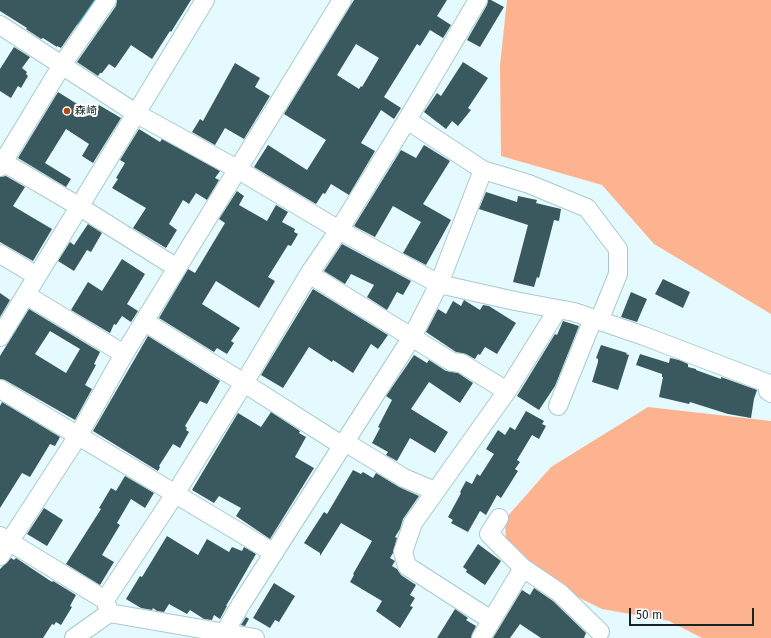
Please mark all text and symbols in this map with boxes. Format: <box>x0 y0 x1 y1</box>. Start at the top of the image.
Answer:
place label: 森崎 <box>75 104 97 118</box>
marker: 森崎 <box>62 106 72 116</box>
scale bar <box>631 600 756 626</box>
text: 50 m <box>636 608 662 622</box>

